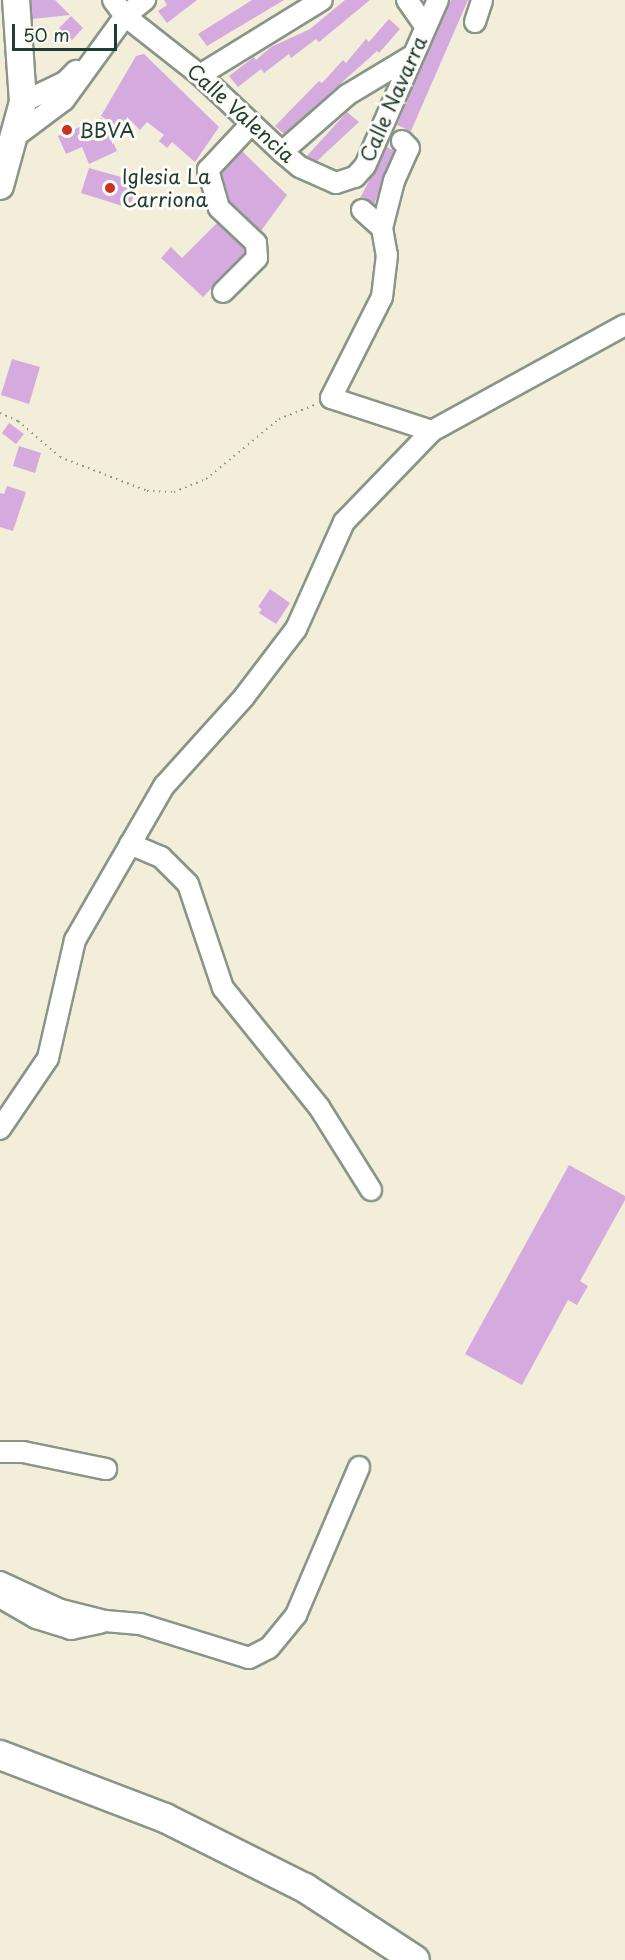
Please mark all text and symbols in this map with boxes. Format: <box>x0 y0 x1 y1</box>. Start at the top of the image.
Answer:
scale bar <box>15 12 120 50</box>
text: 50 m <box>23 21 70 48</box>
street label: Calle Navarra <box>355 33 431 165</box>
street label: Calle Valencia <box>183 59 299 167</box>
place label: BBVA <box>79 118 135 142</box>
marker: BBVA <box>60 123 74 137</box>
place label: Iglesia La Carriona <box>122 164 211 211</box>
marker: Iglesia La Carriona <box>103 181 117 195</box>

